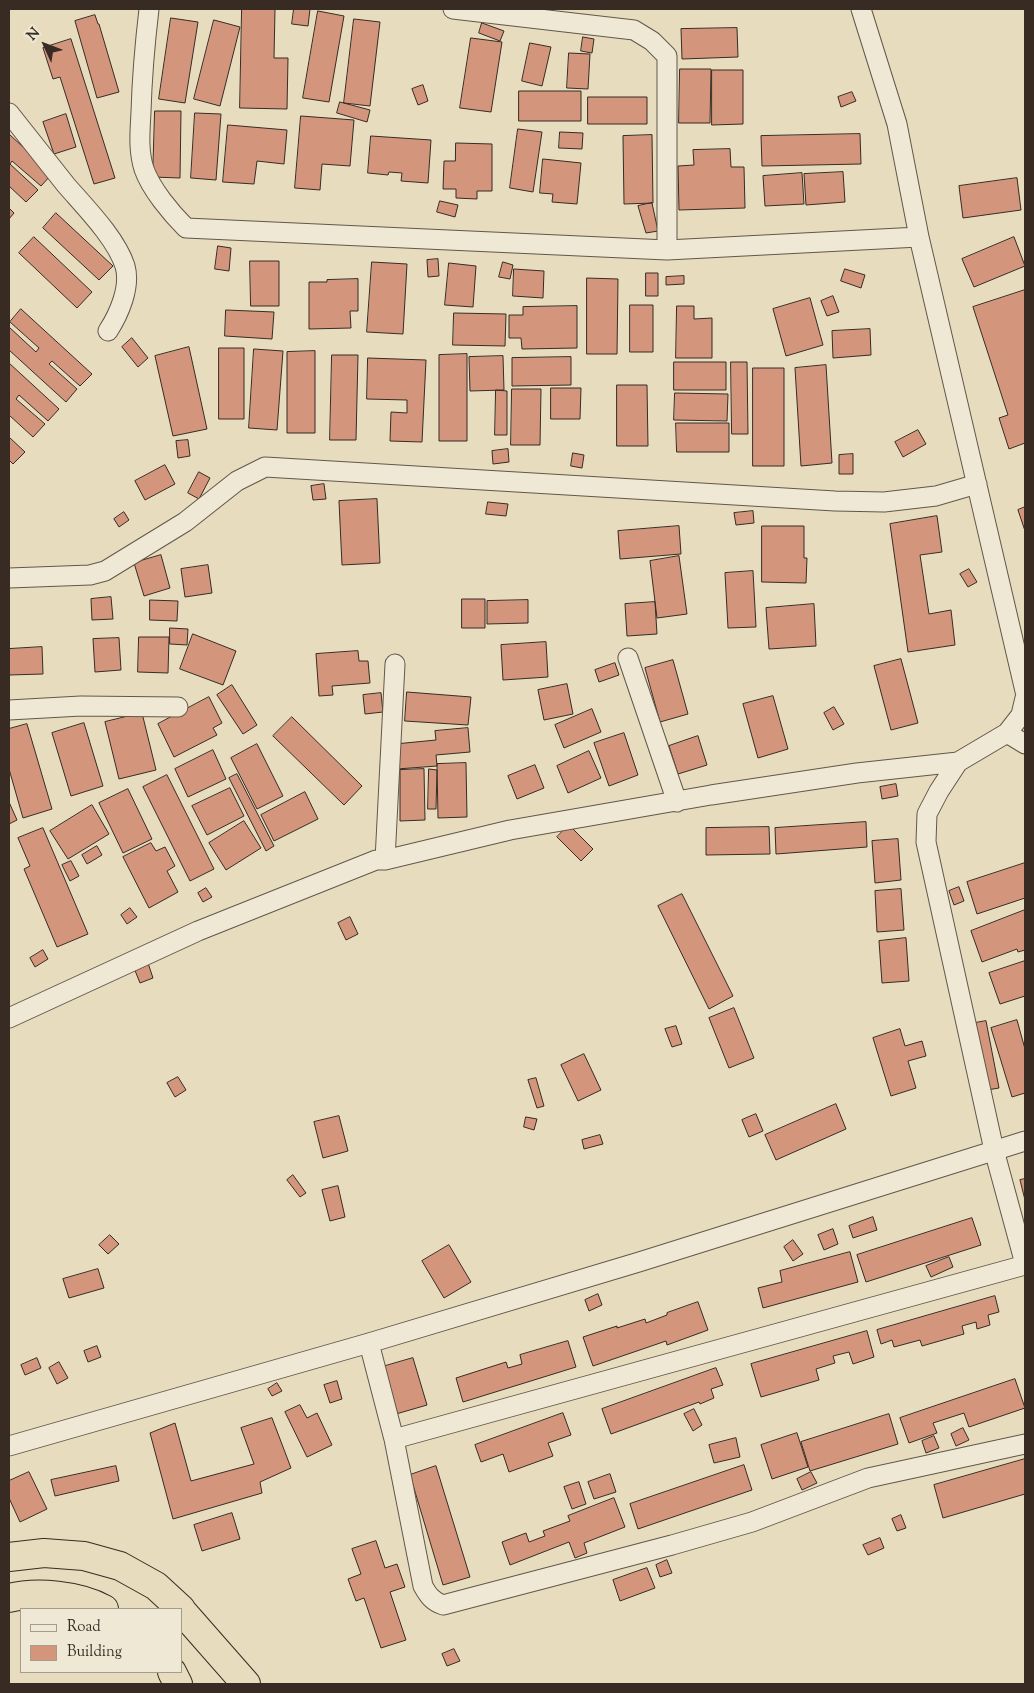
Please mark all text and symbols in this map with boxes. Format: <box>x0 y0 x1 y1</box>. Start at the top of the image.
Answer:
north arrow <box>20 20 70 70</box>
text: N <box>23 24 45 46</box>
legend <box>20 1608 182 1673</box>
text: Road <box>67 1617 101 1638</box>
text: Building <box>67 1642 122 1663</box>

